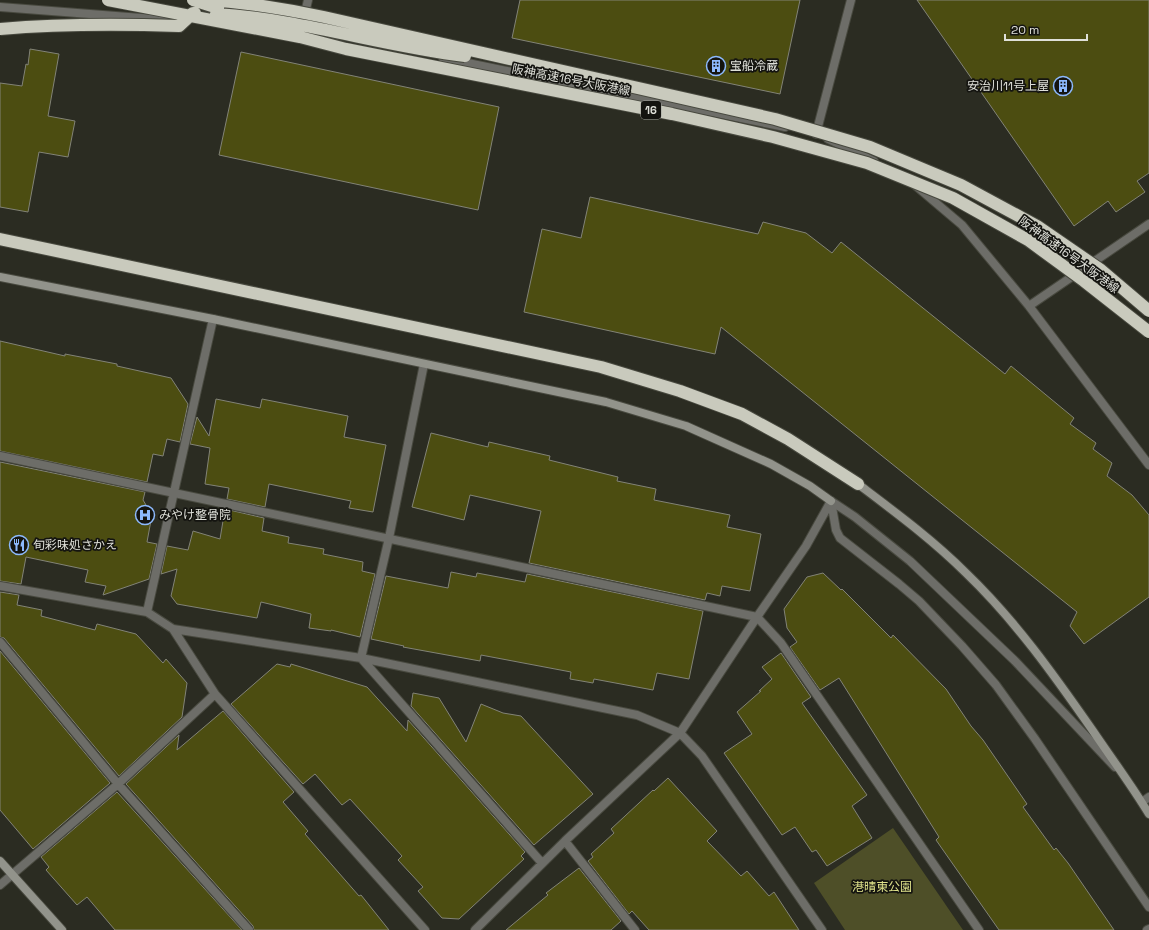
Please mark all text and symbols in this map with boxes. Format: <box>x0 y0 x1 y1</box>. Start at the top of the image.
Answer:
scale bar <box>1005 16 1087 42</box>
text: 20 m <box>1011 22 1039 38</box>
building icon: 宝船冷蔵 <box>705 55 727 77</box>
place label: 宝船冷蔵 <box>730 58 778 74</box>
street label: 阪神高速16号大阪港線 <box>510 61 632 99</box>
building icon: 安治川11号上屋 <box>1052 75 1074 97</box>
place label: 安治川11号上屋 <box>967 78 1049 94</box>
road number: 16 <box>641 101 661 119</box>
street label: 阪神高速16号大阪港線 <box>1016 213 1122 297</box>
hospital icon: みやけ整骨院 <box>134 504 156 526</box>
place label: みやけ整骨院 <box>159 507 231 523</box>
restaurant icon: 旬彩味処さかえ <box>8 534 30 556</box>
place label: 旬彩味処さかえ <box>33 537 117 553</box>
park label: 港晴東公園 <box>852 879 912 895</box>

